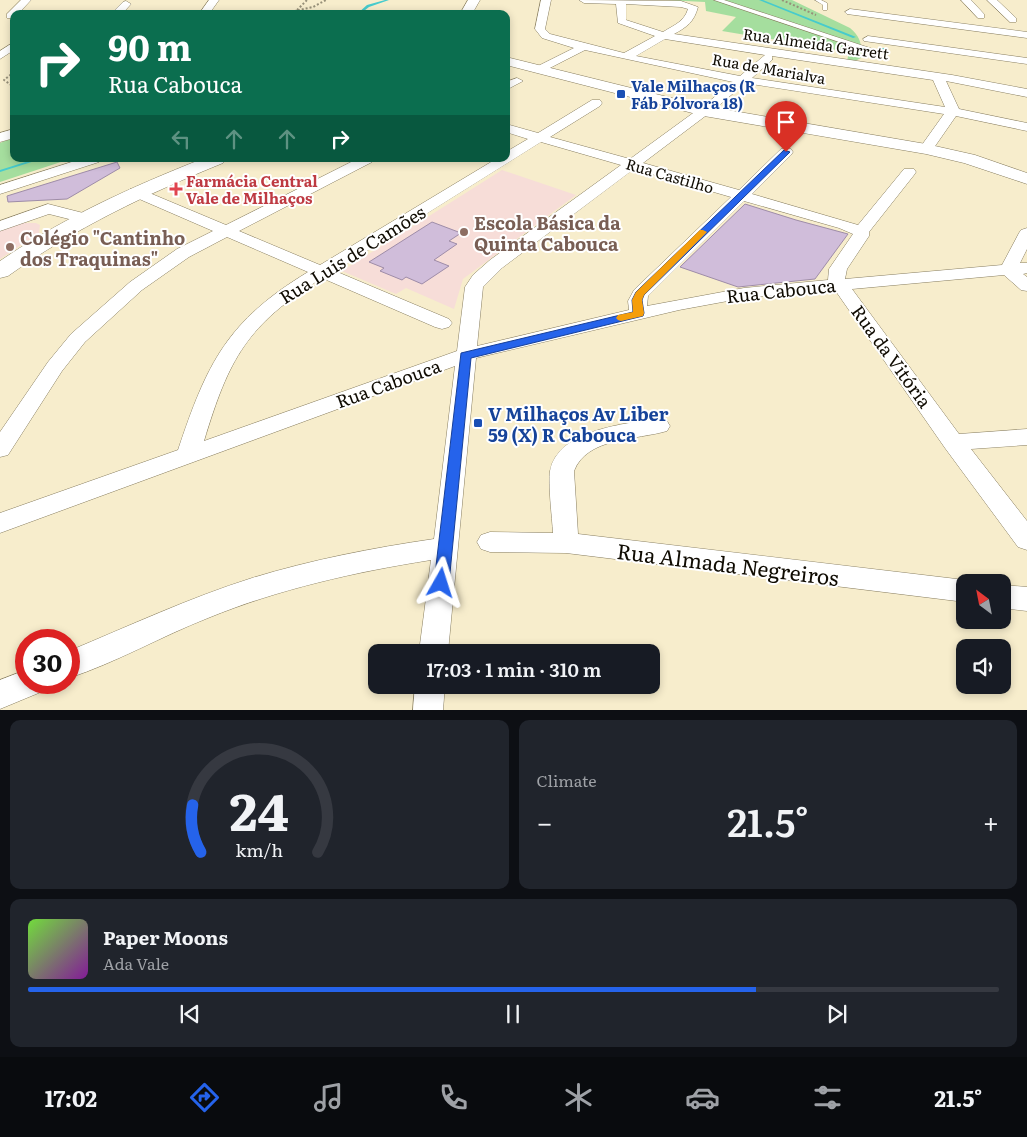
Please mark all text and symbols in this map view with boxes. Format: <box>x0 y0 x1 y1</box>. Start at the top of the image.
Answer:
text: 90 m <box>108 20 192 72</box>
street label: Rua Almeida Garrett <box>742 21 890 65</box>
icon: right <box>25 30 90 95</box>
street label: Rua de Marialva <box>710 47 828 89</box>
text: Rua Cabouca <box>108 67 242 100</box>
place label: Vale Milhaços (R Fáb Pólvora 18) <box>631 74 756 114</box>
marker: Vale Milhaços (R Fáb Pólvora 18) <box>615 88 627 100</box>
pin <box>765 101 807 152</box>
icon: arrive <box>772 108 800 136</box>
icon: left <box>167 125 195 153</box>
icon: ahead <box>220 125 248 153</box>
icon: ahead <box>273 125 301 153</box>
icon: right <box>326 125 354 153</box>
street label: Rua Castilho <box>623 151 717 199</box>
place label: Farmácia Central Vale de Milhaços <box>186 169 318 209</box>
marker: Farmácia Central Vale de Milhaços <box>170 183 182 195</box>
street label: Rua Luis de Camões <box>274 198 430 310</box>
place label: Escola Básica da Quinta Cabouca <box>474 209 621 257</box>
place label: Colégio "Cantinho dos Traquinas" <box>20 224 185 272</box>
marker: Escola Básica da Quinta Cabouca <box>458 226 470 238</box>
marker: Colégio "Cantinho dos Traquinas" <box>4 241 16 253</box>
street label: Rua Cabouca <box>725 271 837 309</box>
street label: Rua da Vitória <box>845 299 939 413</box>
street label: Rua Cabouca <box>332 351 445 414</box>
place label: V Milhaços Av Liber 59 (X) R Cabouca <box>488 400 669 448</box>
marker: V Milhaços Av Liber 59 (X) R Cabouca <box>472 417 484 429</box>
street label: Rua Almada Negreiros <box>615 534 841 592</box>
position arrow <box>414 556 466 608</box>
north arrow <box>956 574 1011 629</box>
map controls <box>956 574 1011 694</box>
speed limit sign: 30 <box>15 629 80 694</box>
button: sound <box>956 639 1011 694</box>
text: 17:03 · 1 min · 310 m <box>427 655 601 683</box>
text: Climate <box>537 768 597 792</box>
text: 24 <box>230 769 289 847</box>
text: 21.5° <box>727 792 808 849</box>
text: − <box>537 800 553 842</box>
text: + <box>983 800 999 842</box>
text: km/h <box>235 836 283 863</box>
text: Paper Moons <box>103 923 228 951</box>
text: Ada Vale <box>103 951 169 975</box>
icon: previous <box>176 1000 204 1028</box>
icon: pause <box>499 1000 527 1028</box>
icon: next <box>823 1000 851 1028</box>
icon: directions <box>187 1080 222 1115</box>
icon: music <box>311 1080 346 1115</box>
icon: phone <box>436 1080 471 1115</box>
icon: climate <box>561 1080 596 1115</box>
icon: car <box>685 1080 720 1115</box>
icon: filters <box>810 1080 845 1115</box>
text: 17:02 <box>45 1081 97 1114</box>
text: 21.5° <box>934 1081 982 1114</box>

